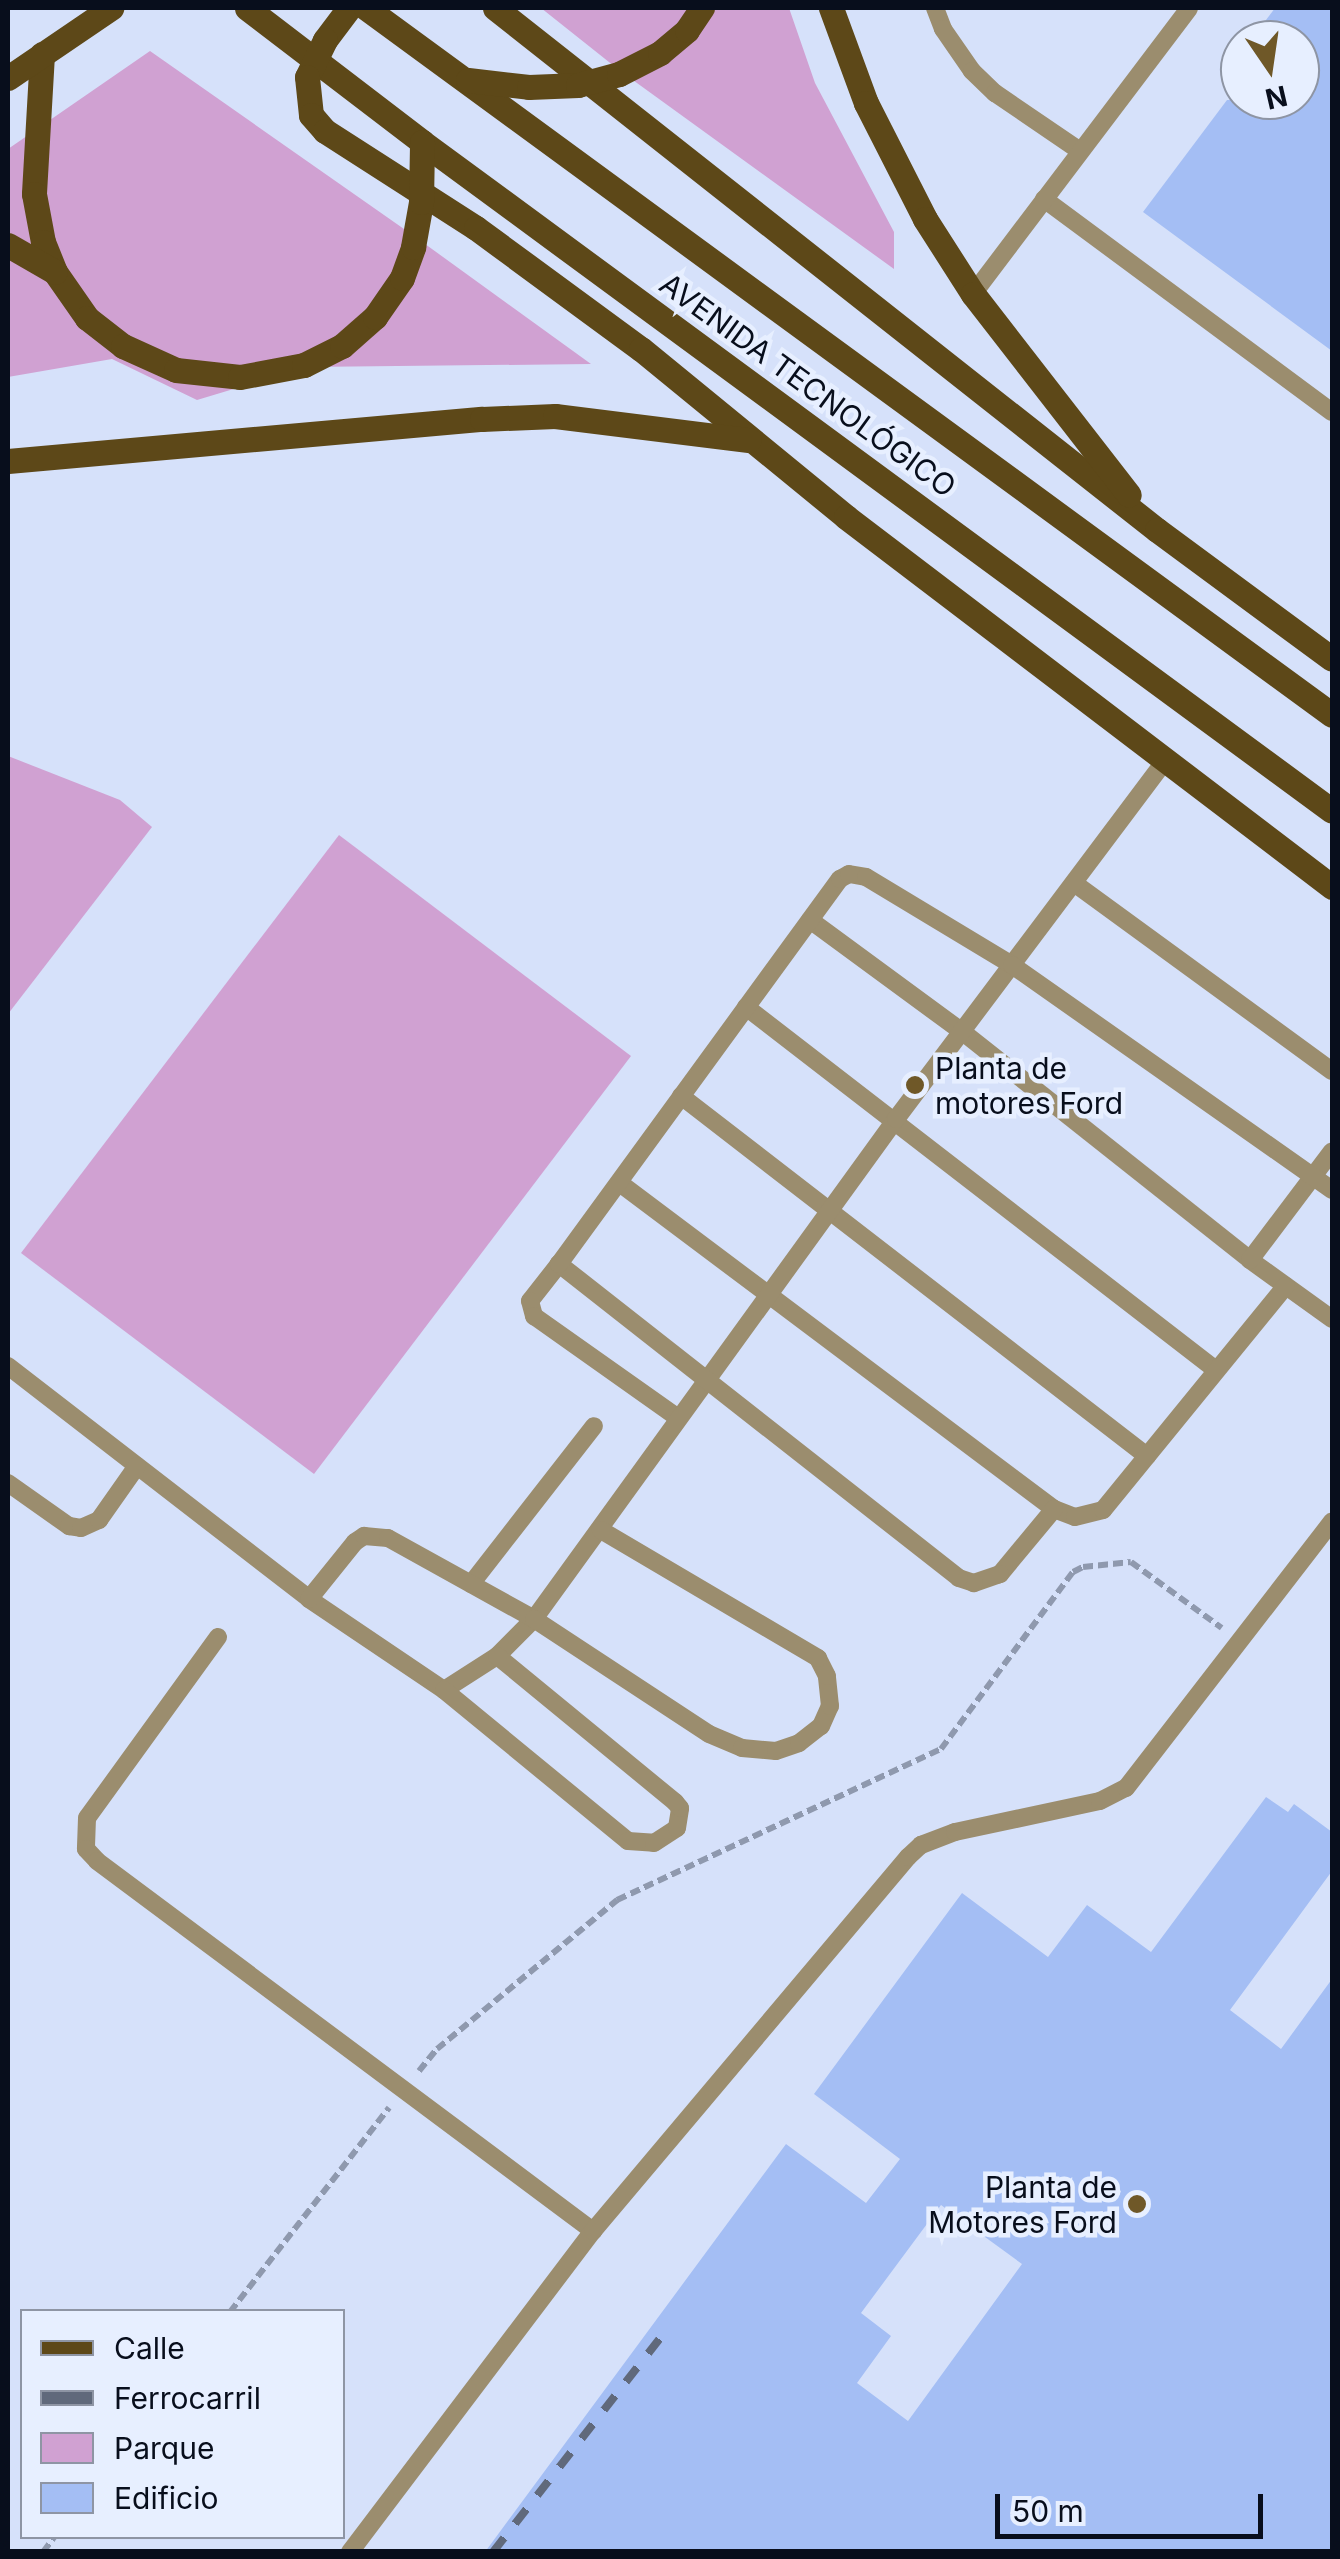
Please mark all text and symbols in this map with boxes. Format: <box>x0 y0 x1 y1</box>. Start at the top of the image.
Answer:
north arrow <box>1220 20 1320 120</box>
text: N <box>1262 78 1291 116</box>
street label: AVENIDA TECNOLÓGICO <box>653 266 963 504</box>
place label: Planta de motores Ford <box>935 1050 1123 1120</box>
marker: Planta de motores Ford <box>904 1074 926 1096</box>
place label: Planta de Motores Ford <box>928 2169 1117 2240</box>
marker: Planta de Motores Ford <box>1126 2193 1148 2215</box>
legend <box>20 2309 345 2539</box>
text: Calle <box>114 2330 185 2366</box>
text: Ferrocarril <box>114 2380 261 2416</box>
text: Parque <box>114 2430 214 2466</box>
scale bar <box>1000 2474 1268 2536</box>
text: Edificio <box>114 2480 218 2516</box>
text: 50 m <box>1012 2493 1084 2529</box>

